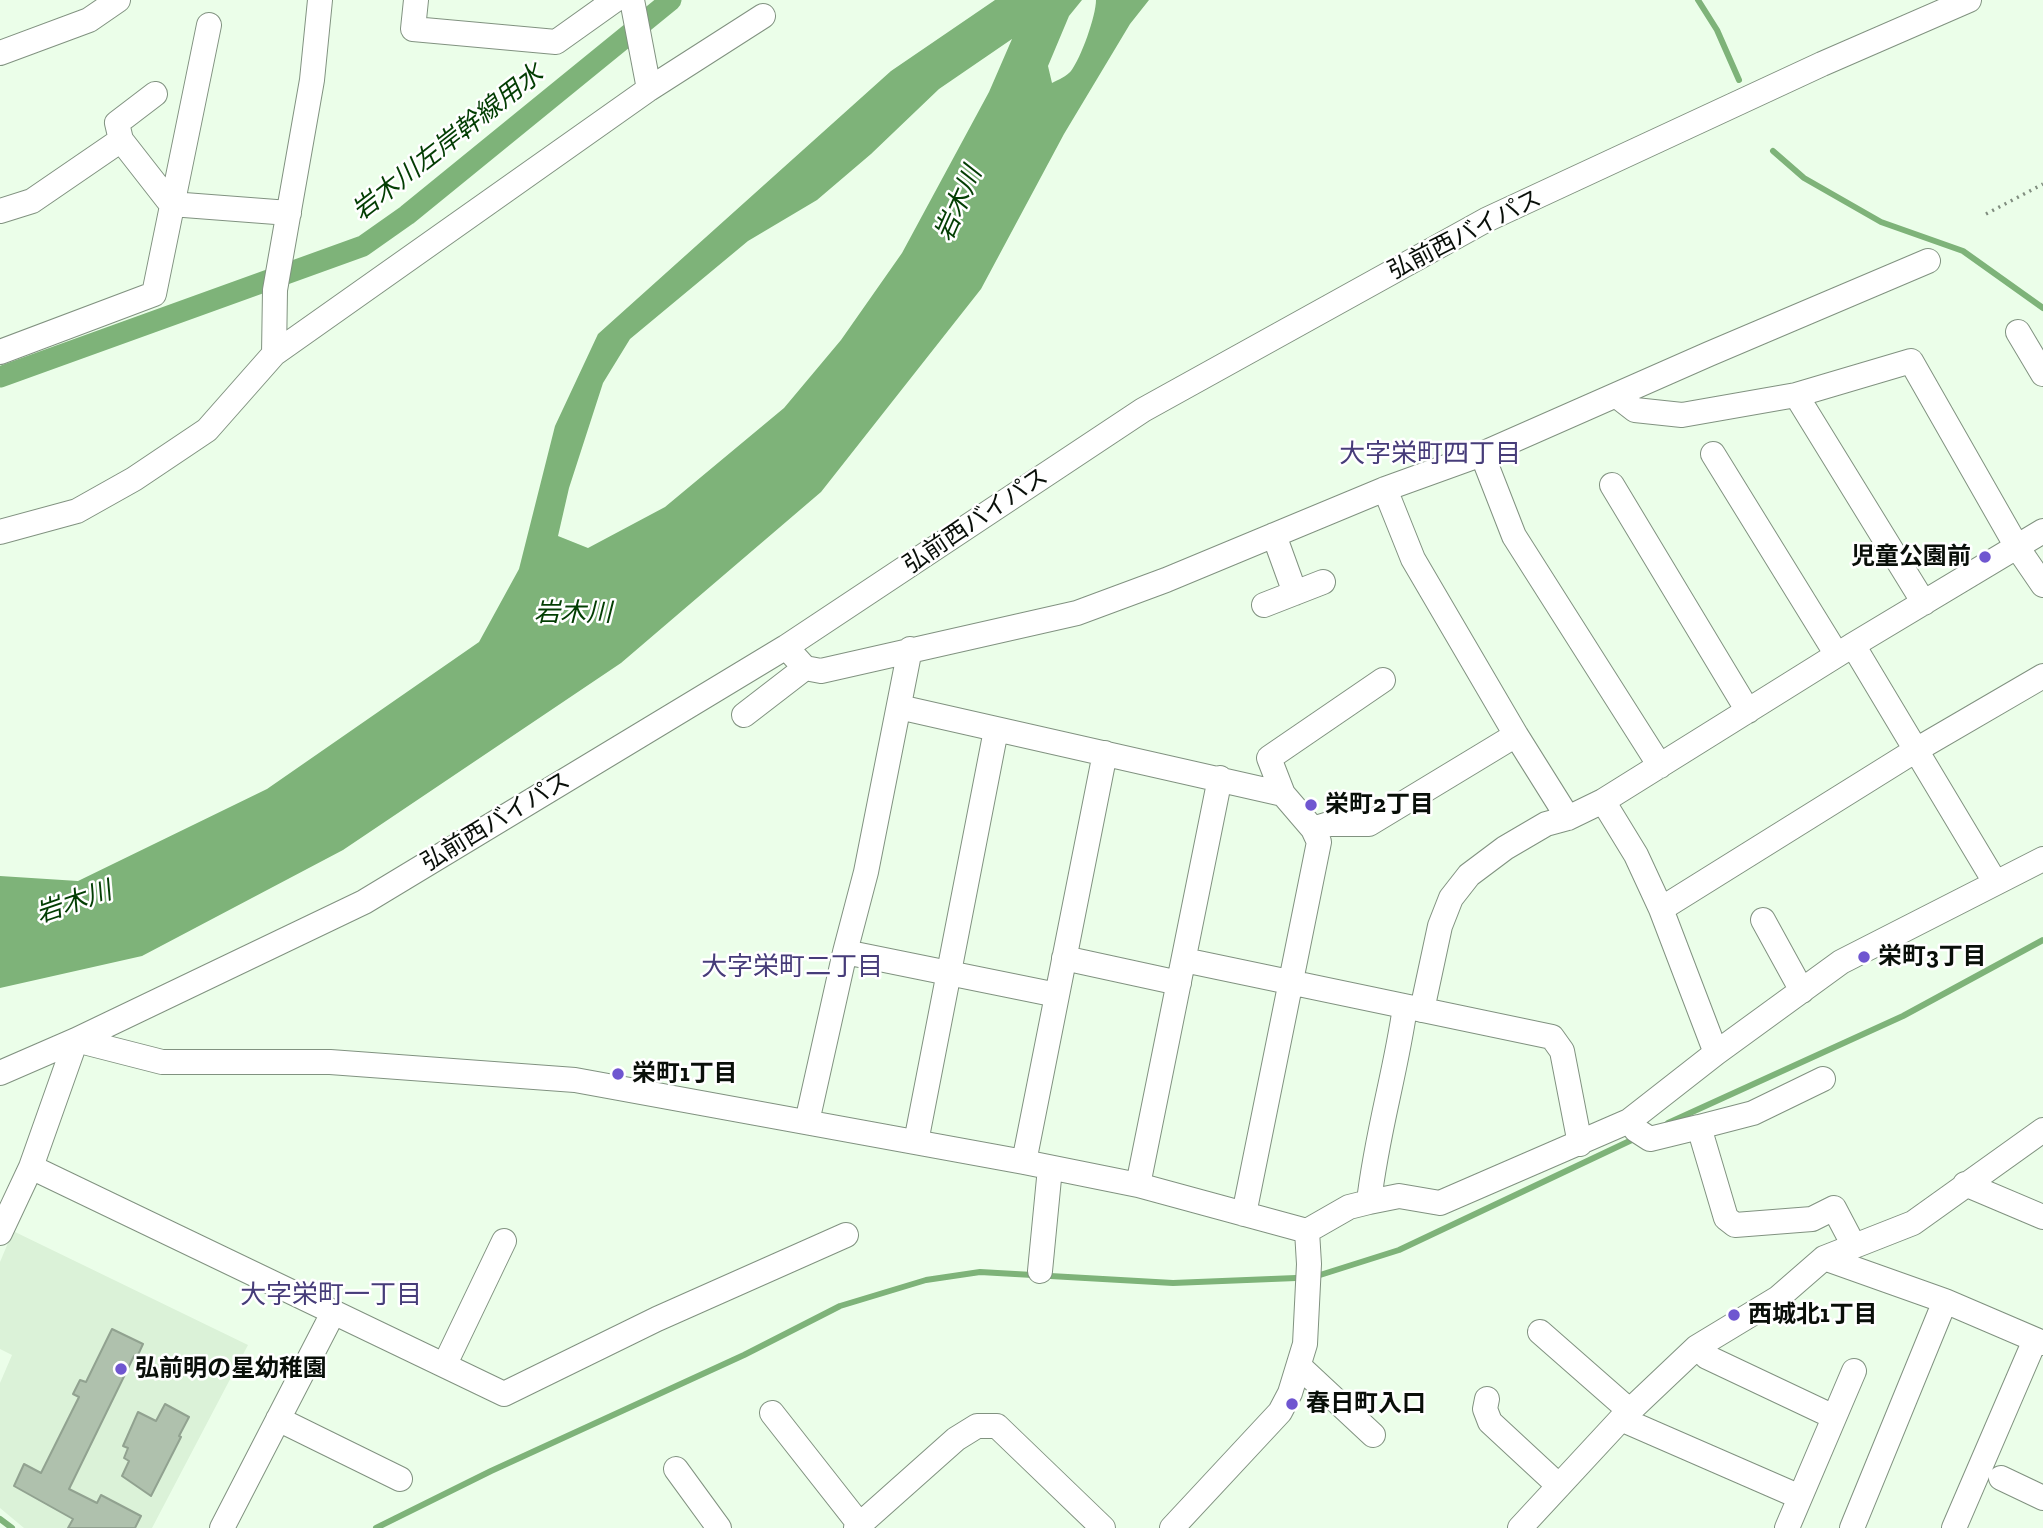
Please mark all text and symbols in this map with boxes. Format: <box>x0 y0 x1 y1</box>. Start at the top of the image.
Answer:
water label: 岩木川左岸幹線用水 <box>346 59 550 227</box>
water label: 岩木川 <box>929 162 989 246</box>
street label: 弘前西バイパス <box>1384 184 1546 286</box>
district label: 大字栄町四丁目 <box>1339 439 1521 471</box>
street label: 弘前西バイパス <box>898 462 1054 580</box>
place label: 児童公園前 <box>1851 543 1971 571</box>
marker: 児童公園前 <box>1977 549 1993 565</box>
water label: 岩木川 <box>534 598 612 630</box>
street label: 弘前西バイパス <box>417 766 575 878</box>
place label: 栄町2丁目 <box>1325 791 1434 819</box>
marker: 栄町2丁目 <box>1303 797 1319 813</box>
water label: 岩木川 <box>32 876 116 930</box>
place label: 栄町3丁目 <box>1878 943 1987 971</box>
marker: 栄町3丁目 <box>1856 949 1872 965</box>
district label: 大字栄町二丁目 <box>701 952 883 984</box>
place label: 栄町1丁目 <box>632 1060 738 1088</box>
marker: 栄町1丁目 <box>610 1066 626 1082</box>
district label: 大字栄町一丁目 <box>240 1280 422 1312</box>
place label: 西城北1丁目 <box>1748 1301 1878 1329</box>
marker: 西城北1丁目 <box>1726 1307 1742 1323</box>
place label: 弘前明の星幼稚園 <box>135 1355 327 1383</box>
marker: 弘前明の星幼稚園 <box>113 1361 129 1377</box>
place label: 春日町入口 <box>1306 1390 1426 1418</box>
marker: 春日町入口 <box>1284 1396 1300 1412</box>

